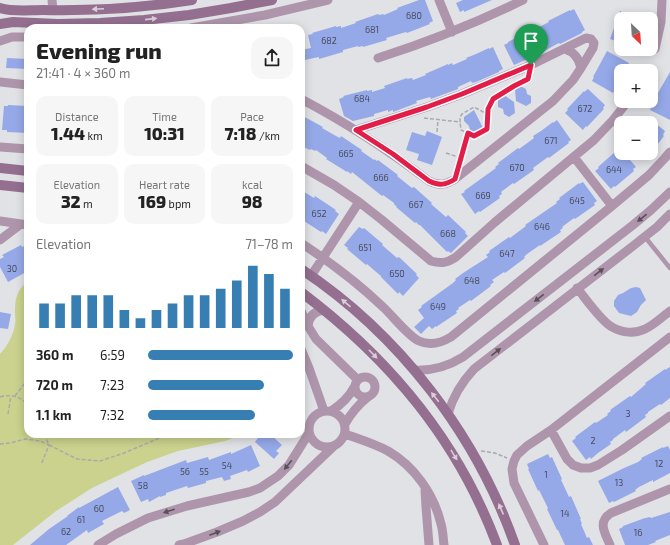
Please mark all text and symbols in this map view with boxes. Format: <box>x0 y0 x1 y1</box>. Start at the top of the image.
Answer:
one-way arrow <box>91 6 104 12</box>
house number: 680 <box>406 10 422 21</box>
north arrow <box>614 12 658 56</box>
map controls <box>614 12 658 160</box>
one-way arrow <box>145 16 157 22</box>
house number: 681 <box>365 24 379 35</box>
pin <box>514 24 548 65</box>
icon: arrive <box>520 30 542 52</box>
house number: 682 <box>321 35 337 46</box>
text: Evening run <box>36 37 162 63</box>
button: share <box>251 37 293 79</box>
button: + <box>614 64 658 108</box>
text: 21:41 · 4 × 360 m <box>36 65 130 81</box>
house number: 684 <box>354 93 371 104</box>
house number: 672 <box>578 103 592 114</box>
text: Distance <box>55 110 99 123</box>
text: Time <box>152 110 177 123</box>
text: Pace <box>240 110 264 123</box>
button: − <box>614 116 658 160</box>
text: 1.44 <box>51 123 85 143</box>
text: 10:31 <box>144 123 185 143</box>
text: 7:18 <box>224 123 257 143</box>
text: km <box>85 129 103 142</box>
text: /km <box>257 129 280 142</box>
house number: 671 <box>544 135 558 146</box>
house number: 665 <box>338 148 354 159</box>
house number: 670 <box>509 162 525 173</box>
house number: 644 <box>606 164 623 175</box>
house number: 666 <box>373 172 389 183</box>
text: Elevation <box>53 178 100 191</box>
text: Heart rate <box>139 178 190 191</box>
text: kcal <box>242 178 262 191</box>
house number: 669 <box>475 190 491 201</box>
text: 32 <box>61 191 81 211</box>
text: 169 <box>138 191 166 211</box>
text: 98 <box>242 191 263 211</box>
house number: 645 <box>569 195 585 206</box>
text: m <box>81 197 93 210</box>
text: bpm <box>166 197 191 210</box>
house number: 667 <box>409 199 424 210</box>
house number: 652 <box>311 208 327 219</box>
one-way arrow <box>636 214 647 223</box>
house number: 646 <box>534 221 550 232</box>
house number: 668 <box>440 228 456 239</box>
text: Elevation <box>36 236 91 252</box>
text: 71–78 m <box>245 236 293 252</box>
house number: 651 <box>358 242 372 253</box>
house number: 647 <box>499 248 515 259</box>
house number: 30 <box>7 263 17 274</box>
house number: 650 <box>389 268 405 279</box>
one-way arrow <box>593 268 604 276</box>
house number: 648 <box>464 275 480 286</box>
one-way arrow <box>534 294 544 302</box>
one-way arrow <box>340 298 351 307</box>
house number: 649 <box>430 301 446 312</box>
text: 360 m <box>36 347 74 363</box>
text: 6:59 <box>100 347 125 363</box>
one-way arrow <box>491 348 502 356</box>
one-way arrow <box>368 349 378 359</box>
text: 720 m <box>36 377 73 393</box>
text: 7:23 <box>100 377 124 393</box>
one-way arrow <box>431 392 439 402</box>
text: 1.1 km <box>36 407 71 423</box>
text: 7:32 <box>100 407 124 423</box>
house number: 3 <box>625 408 631 419</box>
house number: 2 <box>590 435 596 446</box>
one-way arrow <box>450 449 457 461</box>
house number: 12 <box>655 458 663 469</box>
house number: 54 <box>222 460 233 471</box>
one-way arrow <box>283 460 292 470</box>
house number: 56 <box>180 466 190 477</box>
house number: 55 <box>199 466 209 477</box>
house number: 1 <box>544 469 548 480</box>
house number: 13 <box>615 477 623 488</box>
house number: 58 <box>138 480 148 491</box>
one-way arrow <box>497 502 503 514</box>
house number: 60 <box>94 503 104 514</box>
one-way arrow <box>163 508 175 514</box>
house number: 14 <box>560 508 570 519</box>
house number: 61 <box>77 514 85 525</box>
house number: 62 <box>61 526 71 537</box>
house number: 16 <box>634 527 642 538</box>
one-way arrow <box>210 529 222 535</box>

